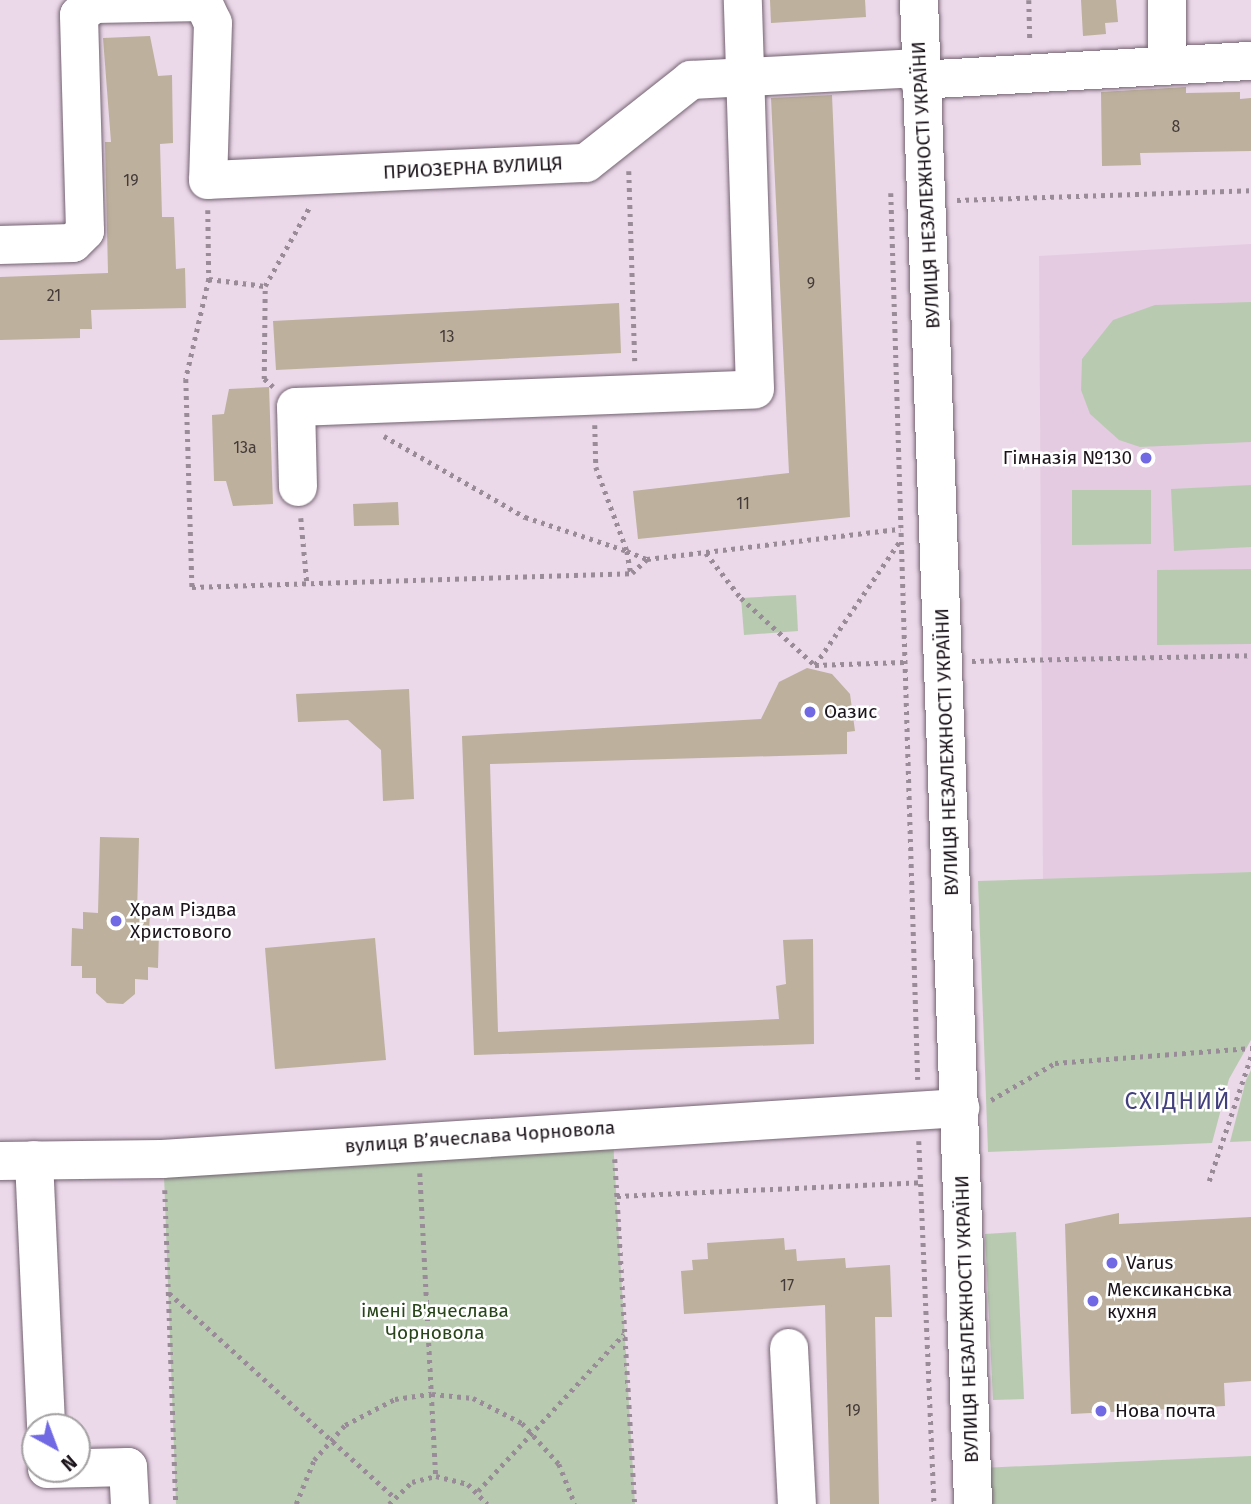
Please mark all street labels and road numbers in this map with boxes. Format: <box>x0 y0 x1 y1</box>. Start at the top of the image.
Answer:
street label: ВУЛИЦЯ НЕЗАЛЕЖНОСТІ УКРАЇНИ <box>907 41 945 329</box>
street label: ПРИОЗЕРНА ВУЛИЦЯ <box>382 152 564 184</box>
street label: ВУЛИЦЯ НЕЗАЛЕЖНОСТІ УКРАЇНИ <box>931 608 963 896</box>
street label: вулиця Вʼячеслава Чорновола <box>344 1116 616 1158</box>
street label: ВУЛИЦЯ НЕЗАЛЕЖНОСТІ УКРАЇНИ <box>951 1175 983 1463</box>

